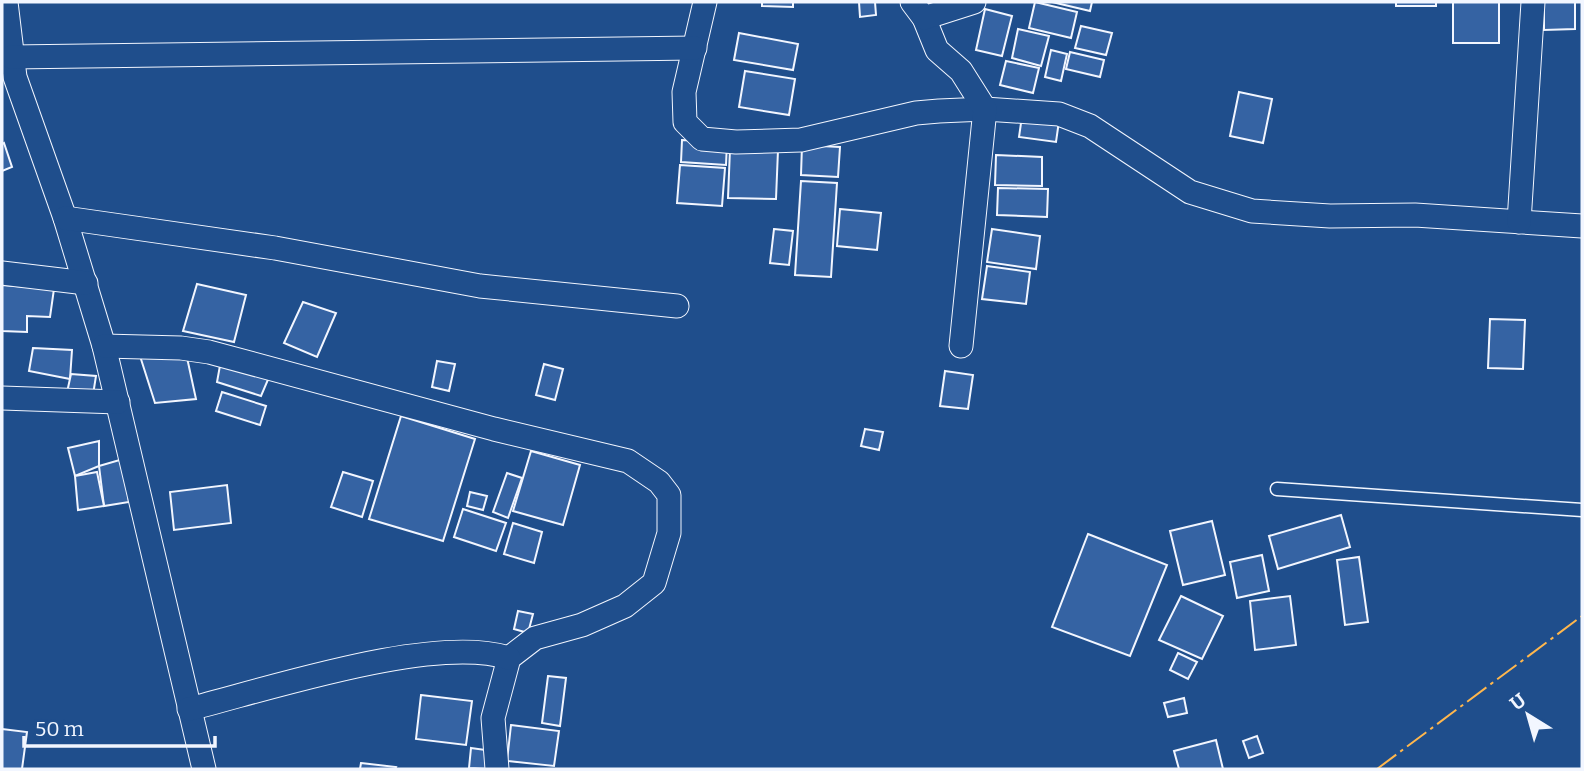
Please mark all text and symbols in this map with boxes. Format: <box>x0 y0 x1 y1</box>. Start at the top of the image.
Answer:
north arrow <box>1493 680 1563 750</box>
text: U <box>1506 688 1531 715</box>
scale bar <box>24 704 215 748</box>
text: 50 m <box>35 716 84 742</box>

